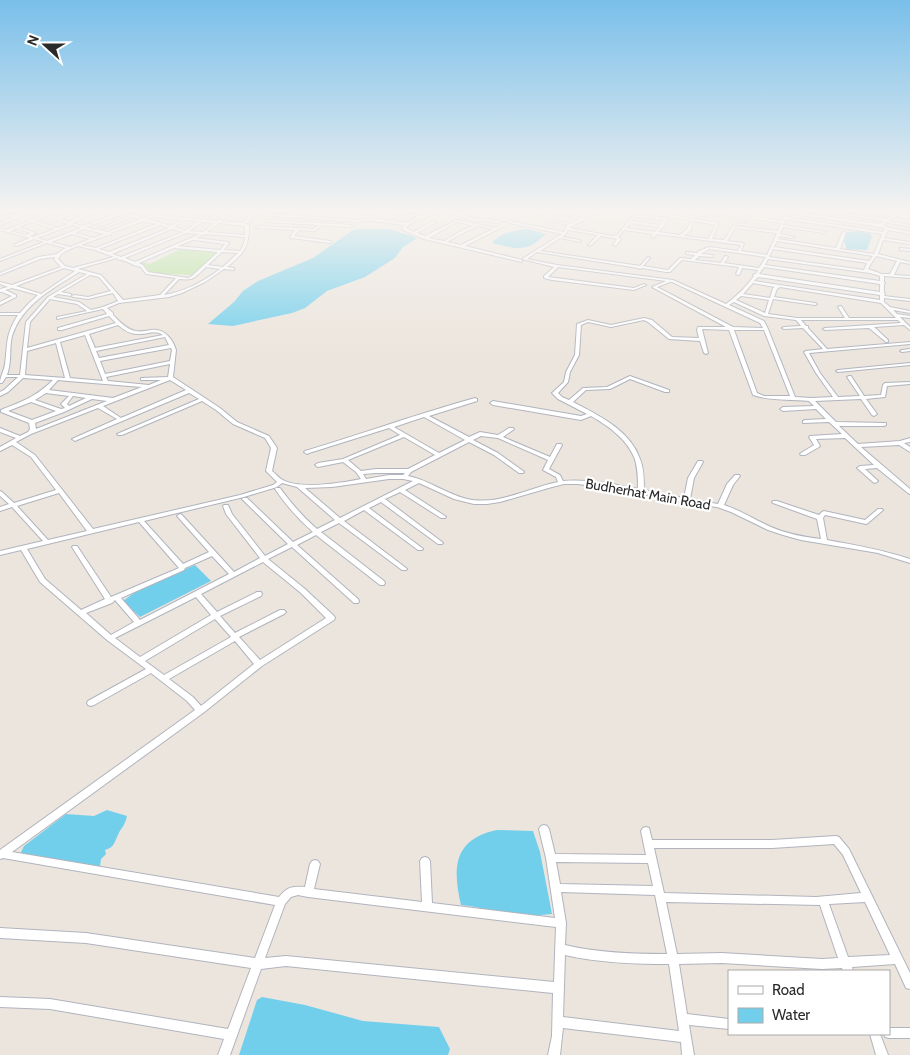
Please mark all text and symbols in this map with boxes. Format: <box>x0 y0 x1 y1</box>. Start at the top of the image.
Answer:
north arrow <box>20 20 70 70</box>
text: N <box>23 32 43 48</box>
street label: Budherhat Main Road <box>584 474 712 514</box>
legend <box>728 970 890 1035</box>
text: Road <box>772 981 805 999</box>
text: Water <box>772 1006 810 1024</box>

